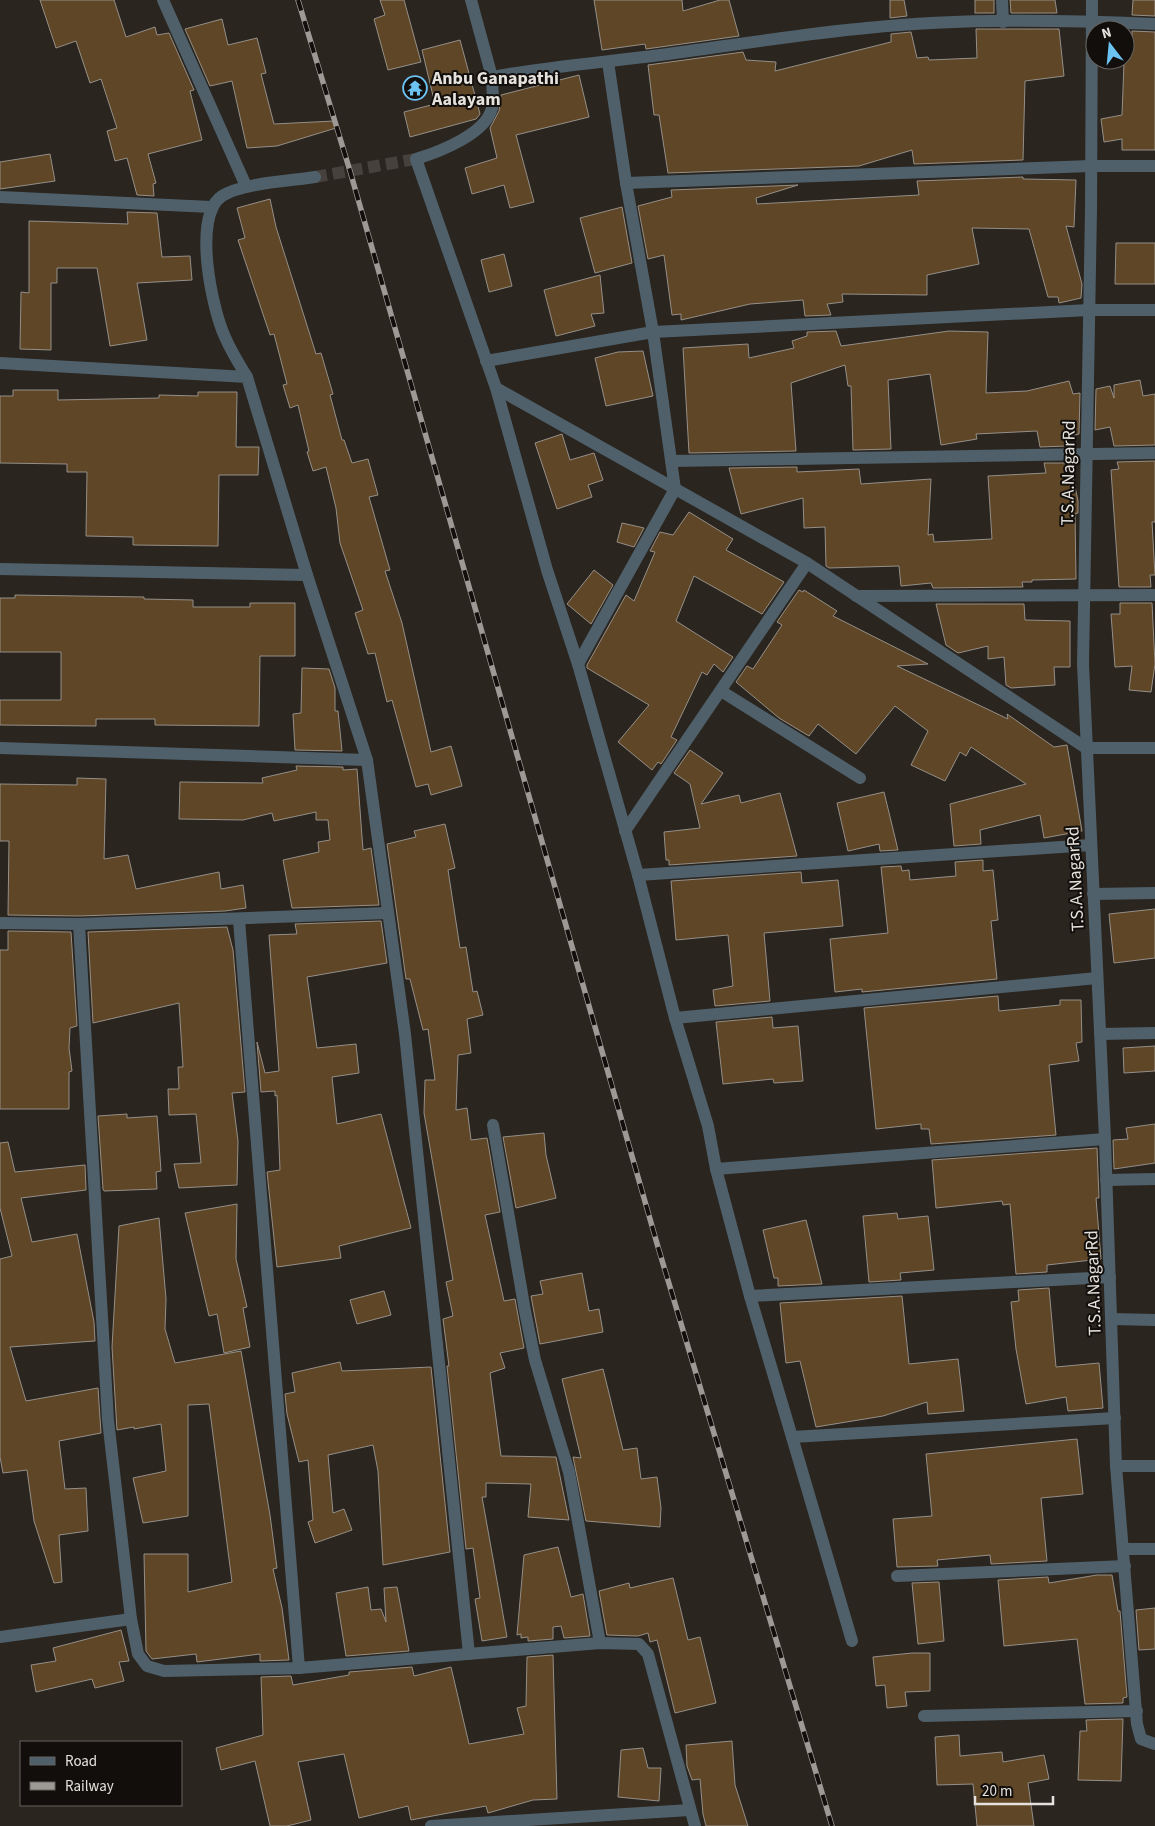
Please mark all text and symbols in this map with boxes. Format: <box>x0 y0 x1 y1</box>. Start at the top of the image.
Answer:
north arrow <box>1085 20 1135 70</box>
text: N <box>1099 23 1114 44</box>
place label: Anbu Ganapathi Aalayam <box>431 66 559 112</box>
temple icon: Anbu Ganapathi Aalayam <box>402 75 428 101</box>
street label: T.S.A.NagarRd <box>1055 420 1082 526</box>
street label: T.S.A.NagarRd <box>1060 826 1091 932</box>
street label: T.S.A.NagarRd <box>1079 1230 1108 1336</box>
legend <box>20 1741 182 1806</box>
text: Road <box>65 1751 97 1772</box>
scale bar <box>975 1774 1052 1806</box>
text: Railway <box>65 1776 114 1797</box>
text: 20 m <box>982 1781 1012 1802</box>

